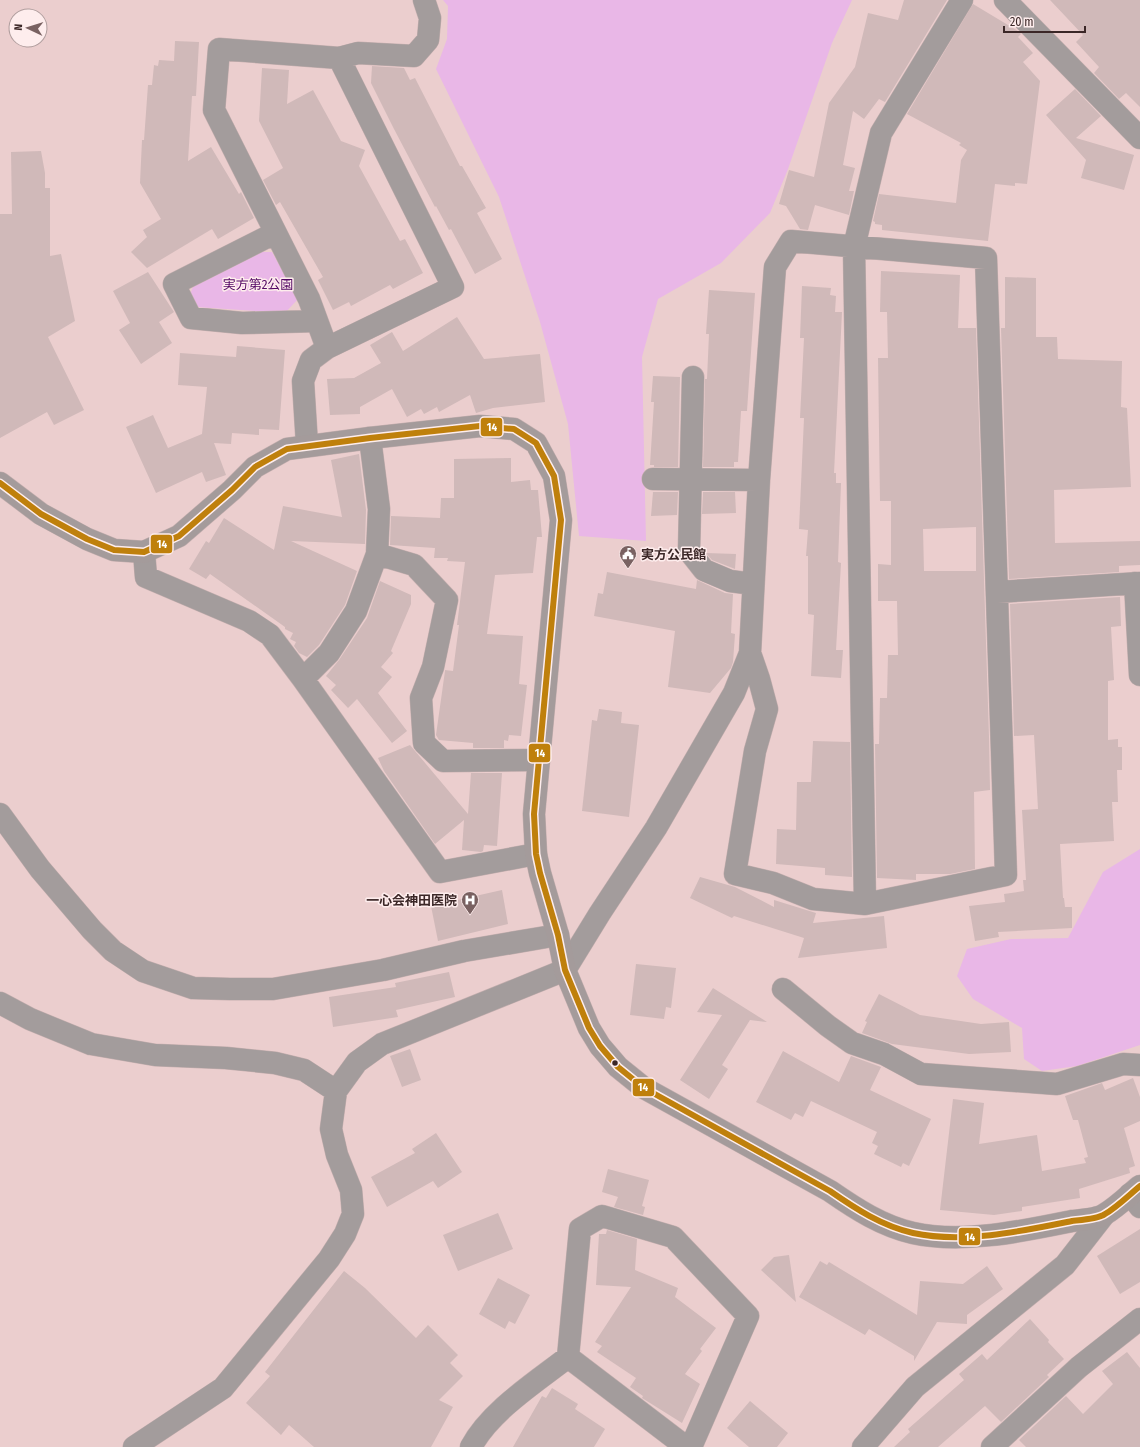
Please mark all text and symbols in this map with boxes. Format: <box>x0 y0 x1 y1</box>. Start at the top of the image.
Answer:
north arrow <box>8 8 48 48</box>
scale bar <box>1004 8 1085 34</box>
text: 20 m <box>1010 15 1034 29</box>
text: N <box>12 24 25 31</box>
park label: 実方第2公園 <box>223 277 293 292</box>
line badge: 14 <box>480 417 503 437</box>
text: 14 <box>487 421 497 434</box>
line badge: 14 <box>150 534 173 554</box>
text: 14 <box>157 538 167 551</box>
public building icon: 実方公民館 <box>618 544 638 569</box>
place label: 実方公民館 <box>641 547 706 562</box>
line badge: 14 <box>528 743 551 763</box>
text: 14 <box>535 747 545 760</box>
hospital icon: 一心会神田医院 <box>460 890 480 915</box>
place label: 一心会神田医院 <box>366 893 457 908</box>
unlabelled marker <box>610 1058 620 1068</box>
line badge: 14 <box>632 1078 655 1097</box>
text: 14 <box>638 1081 648 1094</box>
line badge: 14 <box>958 1227 981 1246</box>
text: 14 <box>965 1231 975 1244</box>

